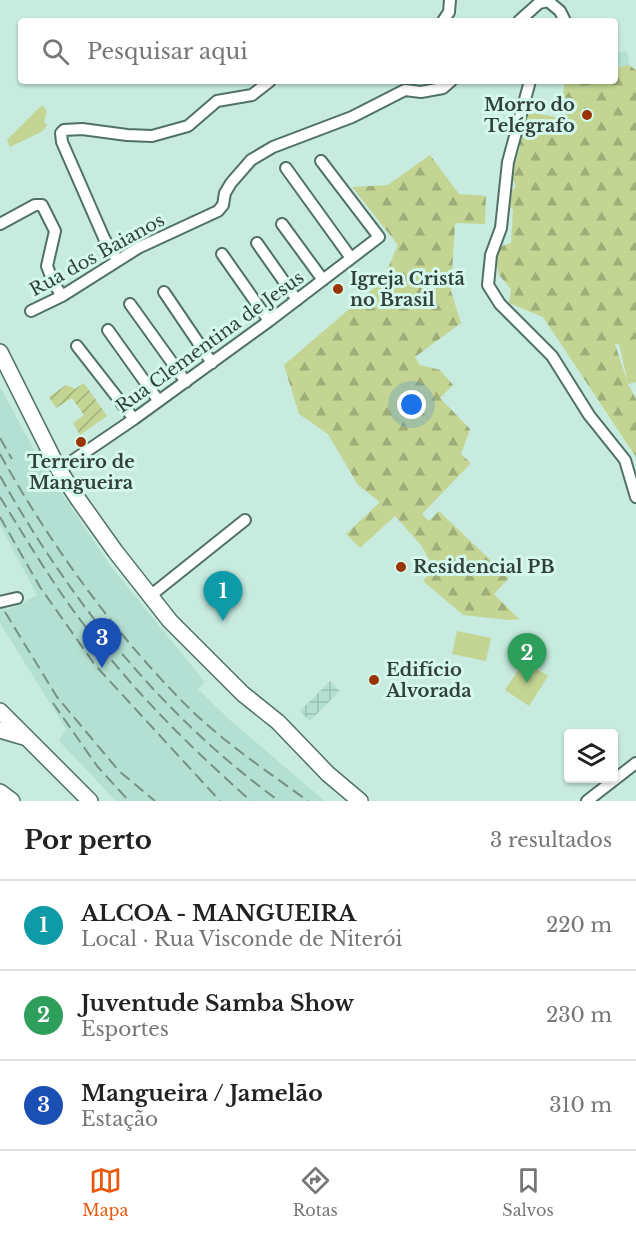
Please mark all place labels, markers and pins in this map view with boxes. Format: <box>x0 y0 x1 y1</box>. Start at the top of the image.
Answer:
place label: Morro do Telégrafo <box>484 94 575 137</box>
marker: Morro do Telégrafo <box>580 108 594 122</box>
place label: Igreja Cristã no Brasil <box>350 268 465 311</box>
marker: Igreja Cristã no Brasil <box>331 282 345 296</box>
marker: Terreiro de Mangueira <box>74 435 88 449</box>
place label: Terreiro de Mangueira <box>27 451 135 494</box>
place label: Residencial PB <box>413 556 555 578</box>
marker: Residencial PB <box>394 560 408 574</box>
pin: 1 <box>204 572 242 621</box>
pin: 3 <box>82 618 122 668</box>
pin: 2 <box>508 634 546 683</box>
place label: Edifício Alvorada <box>385 659 472 702</box>
marker: Edifício Alvorada <box>367 673 381 687</box>

